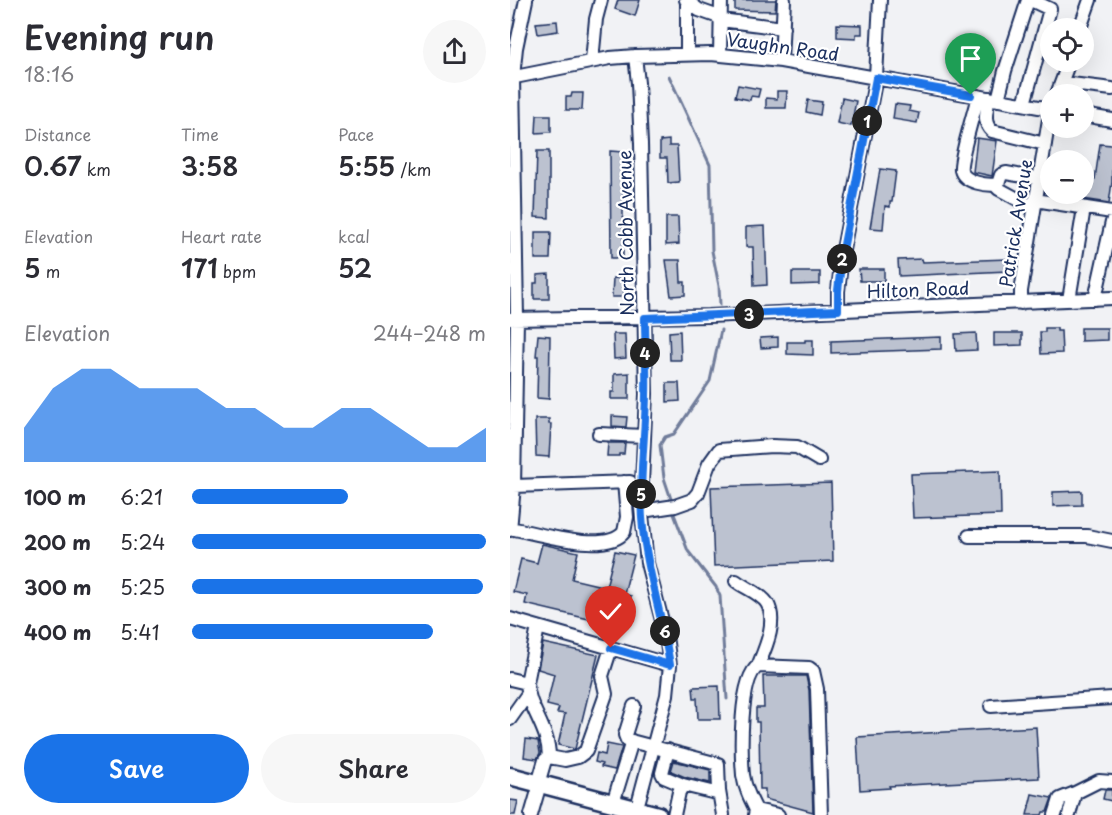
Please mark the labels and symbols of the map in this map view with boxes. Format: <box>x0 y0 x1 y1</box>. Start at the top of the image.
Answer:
street label: Vaughn Road <box>725 25 841 67</box>
pin <box>945 33 996 95</box>
pin: 1 <box>852 106 882 136</box>
street label: North Cobb Avenue <box>610 150 640 316</box>
street label: Patrick Avenue <box>992 157 1038 289</box>
pin: 2 <box>827 244 857 274</box>
street label: Hilton Road <box>866 274 970 304</box>
pin: 3 <box>734 299 764 329</box>
pin: 4 <box>630 338 660 368</box>
pin: 5 <box>626 479 656 509</box>
pin <box>585 586 636 648</box>
pin: 6 <box>650 616 680 646</box>

